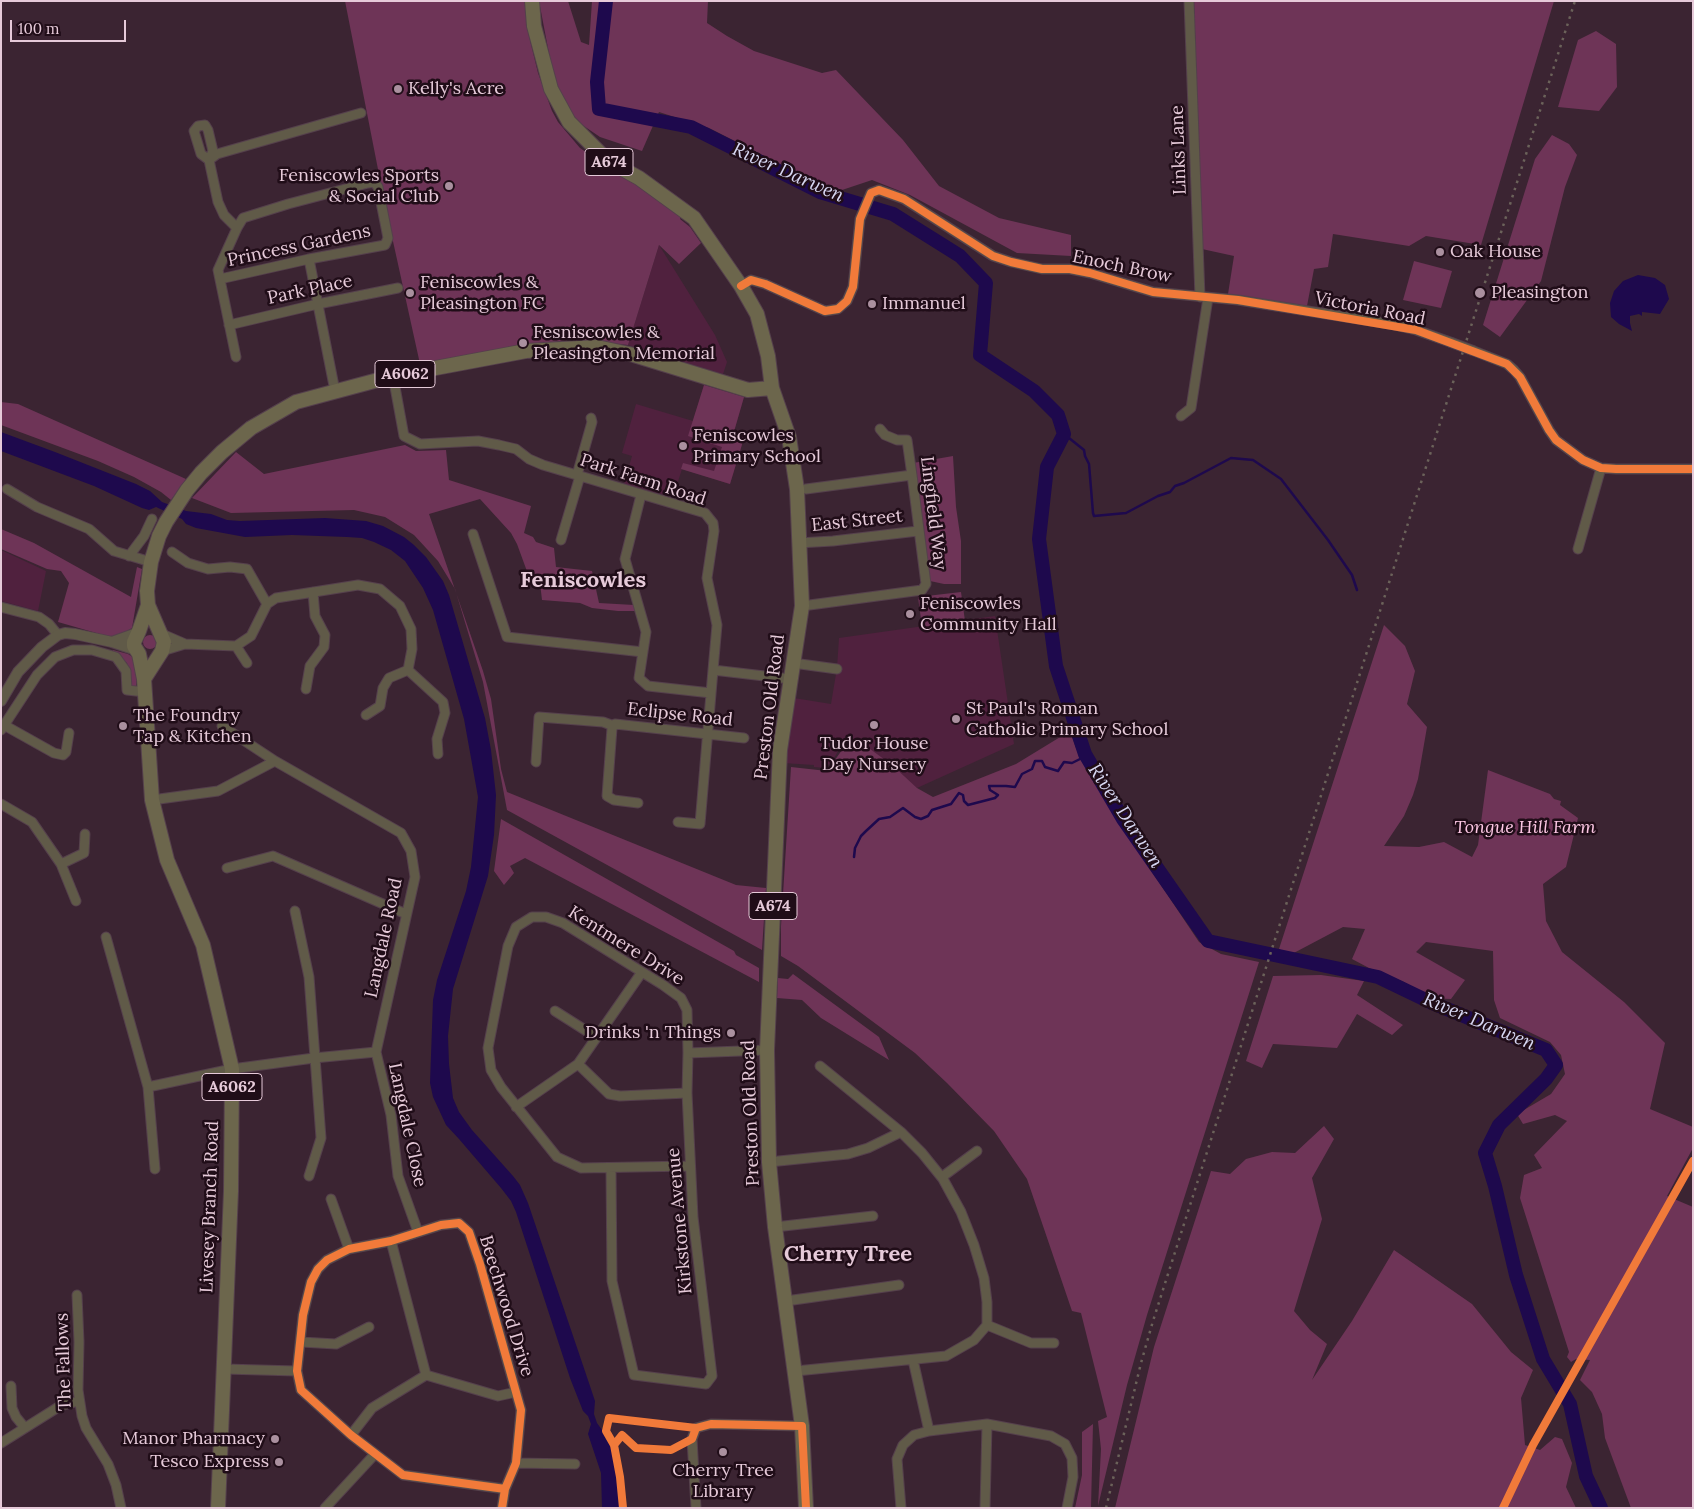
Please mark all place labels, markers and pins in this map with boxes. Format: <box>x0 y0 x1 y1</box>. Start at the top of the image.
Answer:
place label: Kelly's Acre <box>408 78 504 100</box>
marker: Kelly's Acre <box>392 83 404 95</box>
place label: Feniscowles Sports & Social Club <box>279 165 439 208</box>
marker: Feniscowles Sports & Social Club <box>443 180 455 192</box>
place label: Oak House <box>1450 241 1541 263</box>
marker: Oak House <box>1434 246 1446 258</box>
place label: Feniscowles & Pleasington FC <box>420 272 544 314</box>
place label: Pleasington <box>1491 282 1588 304</box>
marker: Pleasington <box>1473 286 1487 300</box>
marker: Feniscowles & Pleasington FC <box>404 287 416 299</box>
place label: Immanuel <box>882 293 966 315</box>
marker: Immanuel <box>866 298 878 310</box>
place label: Fesniscowles & Pleasington Memorial <box>533 322 715 364</box>
marker: Fesniscowles & Pleasington Memorial <box>517 337 529 349</box>
place label: Feniscowles Primary School <box>693 425 821 468</box>
marker: Feniscowles Primary School <box>677 440 689 452</box>
place label: Feniscowles Community Hall <box>920 593 1057 636</box>
marker: Feniscowles Community Hall <box>904 608 916 620</box>
place label: St Paul's Roman Catholic Primary School <box>966 698 1168 741</box>
place label: The Foundry Tap & Kitchen <box>133 705 252 748</box>
marker: St Paul's Roman Catholic Primary School <box>950 713 962 725</box>
marker: Tudor House Day Nursery <box>868 719 880 731</box>
marker: The Foundry Tap & Kitchen <box>117 720 129 732</box>
place label: Tudor House Day Nursery <box>820 733 928 776</box>
place label: Drinks 'n Things <box>585 1022 721 1044</box>
marker: Drinks 'n Things <box>725 1027 737 1039</box>
place label: Manor Pharmacy <box>122 1428 265 1450</box>
marker: Manor Pharmacy <box>269 1433 281 1445</box>
marker: Cherry Tree Library <box>717 1446 729 1458</box>
place label: Tesco Express <box>150 1451 269 1473</box>
marker: Tesco Express <box>273 1456 285 1468</box>
place label: Cherry Tree Library <box>672 1460 774 1502</box>

